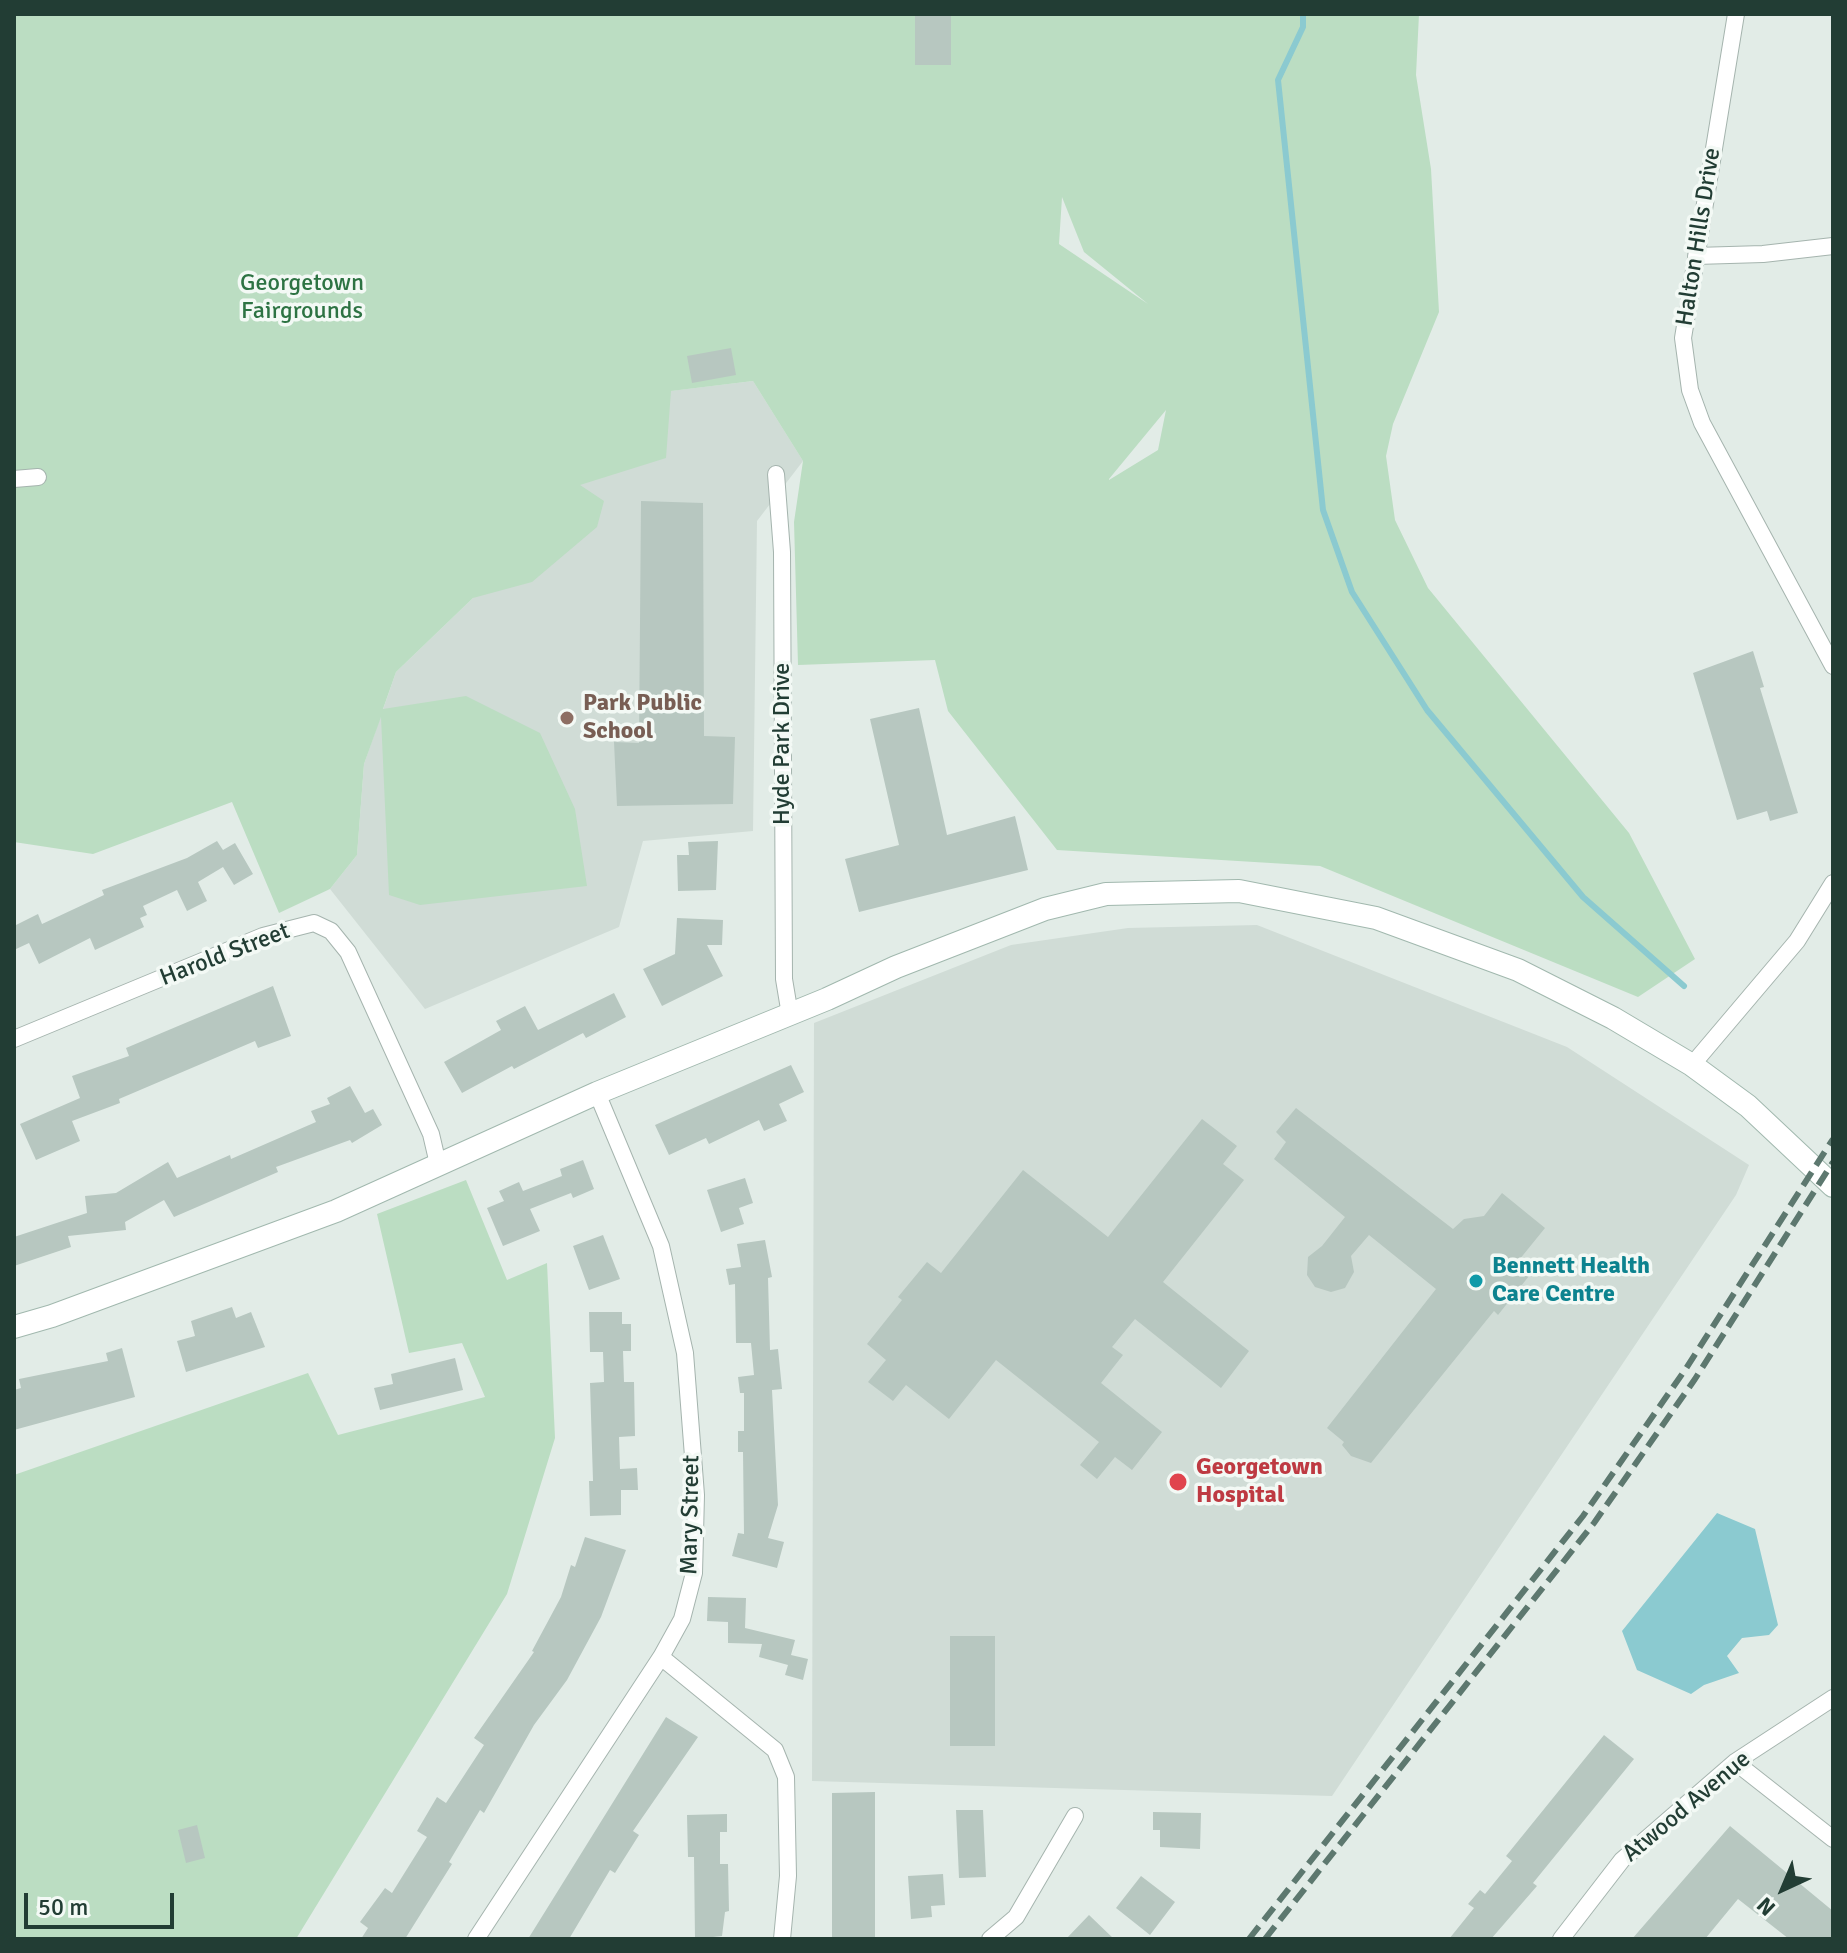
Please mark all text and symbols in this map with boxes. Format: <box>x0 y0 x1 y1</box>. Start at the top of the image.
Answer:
street label: Halton Hills Drive <box>1671 146 1727 328</box>
park label: Georgetown Fairgrounds <box>240 270 364 326</box>
street label: Hyde Park Drive <box>769 663 797 825</box>
place label: Park Public School <box>583 690 702 746</box>
marker: Park Public School <box>558 709 576 727</box>
street label: Harold Street <box>156 917 294 993</box>
place label: Bennett Health Care Centre <box>1492 1253 1650 1309</box>
marker: Bennett Health Care Centre <box>1467 1272 1485 1290</box>
place label: Georgetown Hospital <box>1196 1454 1323 1510</box>
street label: Mary Street <box>676 1455 706 1575</box>
marker: Georgetown Hospital <box>1167 1471 1189 1493</box>
street label: Atwood Avenue <box>1617 1745 1757 1869</box>
north arrow <box>1743 1849 1823 1929</box>
scale bar <box>28 1877 178 1927</box>
text: 50 m <box>38 1892 88 1922</box>
text: N <box>1751 1892 1781 1922</box>

